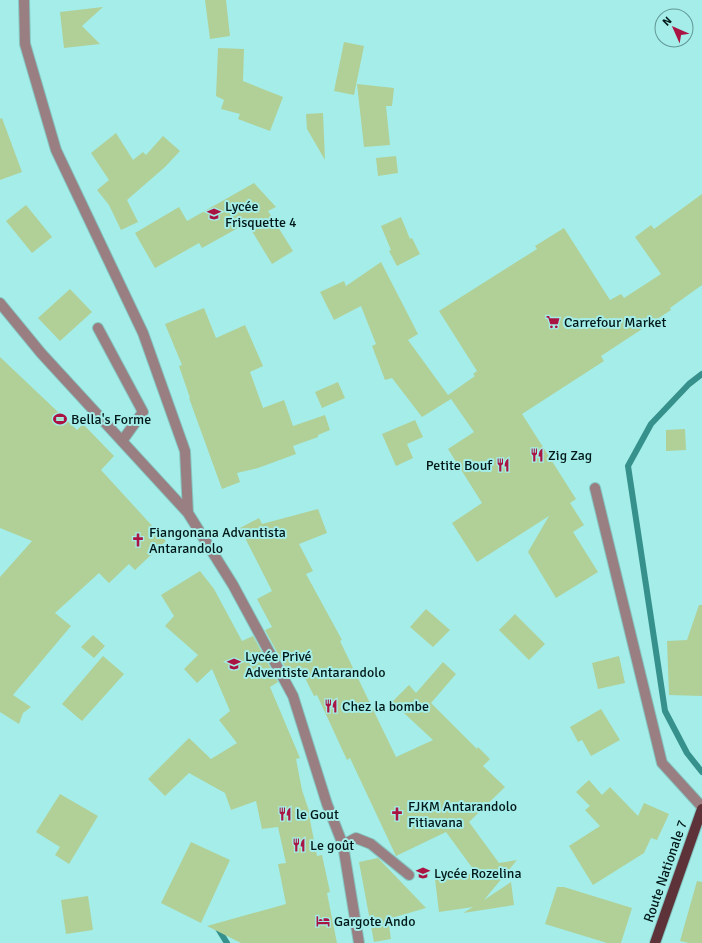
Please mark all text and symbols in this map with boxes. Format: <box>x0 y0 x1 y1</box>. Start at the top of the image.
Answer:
north arrow <box>654 8 694 48</box>
text: N <box>660 14 675 29</box>
place label: Lycée Frisquette 4 <box>225 198 297 231</box>
school or university icon: Lycée Frisquette 4 <box>206 206 222 222</box>
supermarket icon: Carrefour Market <box>545 314 561 330</box>
place label: Carrefour Market <box>564 314 667 331</box>
sports icon: Bella's Forme <box>52 411 68 427</box>
place label: Bella's Forme <box>71 411 151 428</box>
restaurant icon: Zig Zag <box>529 447 545 463</box>
place label: Zig Zag <box>548 447 592 464</box>
place label: Petite Bouf <box>426 457 493 474</box>
restaurant icon: Petite Bouf <box>495 457 511 473</box>
place label: Fiangonana Advantista Antarandolo <box>149 524 286 557</box>
church icon: Fiangonana Advantista Antarandolo <box>130 532 146 548</box>
place label: Lycée Privé Adventiste Antarandolo <box>245 648 385 681</box>
school or university icon: Lycée Privé Adventiste Antarandolo <box>226 656 242 672</box>
restaurant icon: Chez la bombe <box>323 698 339 714</box>
place label: Chez la bombe <box>342 698 429 715</box>
place label: FJKM Antarandolo Fitiavana <box>408 798 517 831</box>
restaurant icon: le Gout <box>277 806 293 822</box>
place label: le Gout <box>296 806 339 823</box>
church icon: FJKM Antarandolo Fitiavana <box>389 806 405 822</box>
street label: Route Nationale 7 <box>640 818 691 924</box>
restaurant icon: Le goût <box>291 837 307 853</box>
place label: Le goût <box>310 837 354 854</box>
school or university icon: Lycée Rozelina <box>415 865 431 881</box>
place label: Lycée Rozelina <box>434 865 522 882</box>
hotel icon: Gargote Ando <box>315 913 331 929</box>
place label: Gargote Ando <box>334 913 415 930</box>

